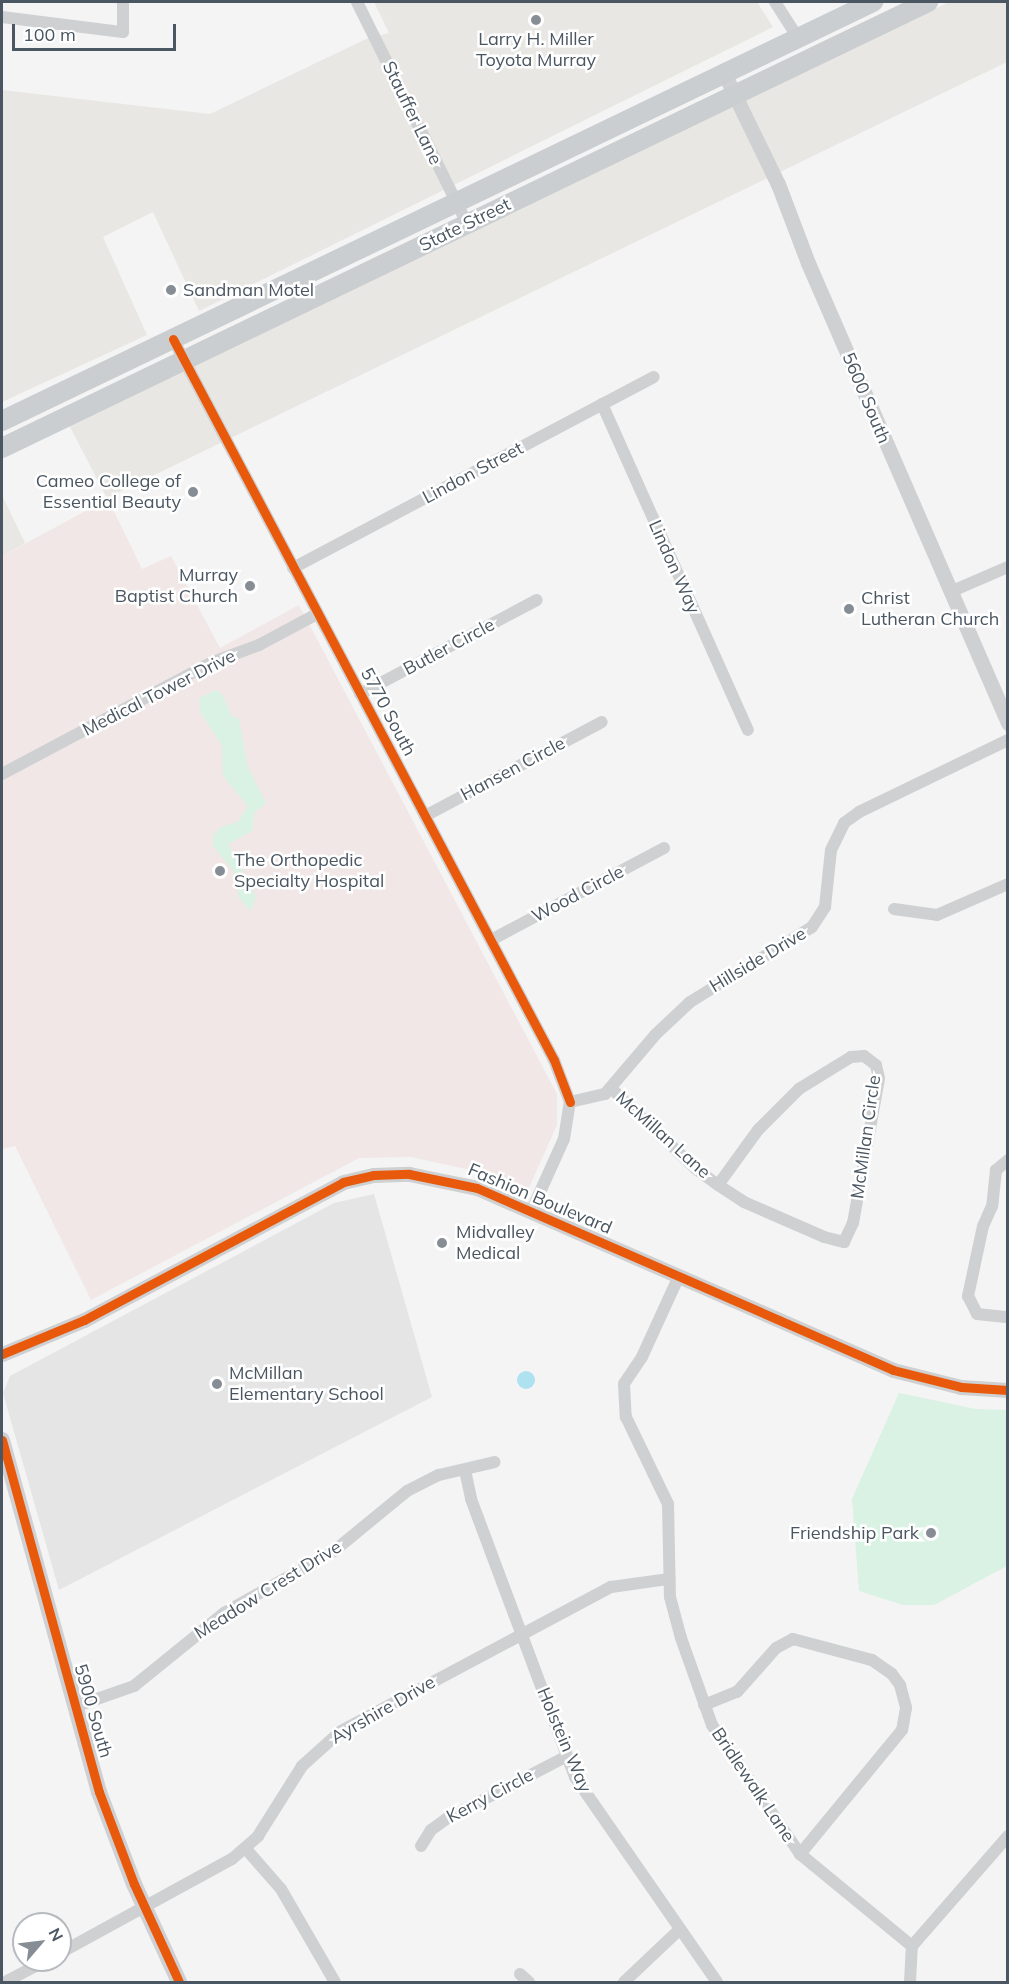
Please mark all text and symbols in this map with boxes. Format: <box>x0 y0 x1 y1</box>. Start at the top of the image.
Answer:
scale bar <box>15 12 178 50</box>
marker: Larry H. Miller Toyota Murray <box>529 13 543 27</box>
text: 100 m <box>23 23 76 46</box>
place label: Larry H. Miller Toyota Murray <box>476 29 596 72</box>
street label: Stauffer Lane <box>378 58 446 168</box>
street label: State Street <box>416 194 514 256</box>
place label: Sandman Motel <box>183 279 314 301</box>
marker: Sandman Motel <box>164 283 178 297</box>
street label: 5600 South <box>837 349 895 447</box>
street label: Lindon Street <box>419 437 527 509</box>
place label: Cameo College of Essential Beauty <box>36 471 181 514</box>
marker: Cameo College of Essential Beauty <box>186 485 200 499</box>
street label: Lindon Way <box>644 517 704 617</box>
place label: Murray Baptist Church <box>115 565 238 608</box>
marker: Murray Baptist Church <box>243 579 257 593</box>
place label: Christ Lutheran Church <box>861 588 999 630</box>
marker: Christ Lutheran Church <box>842 602 856 616</box>
street label: Butler Circle <box>400 614 498 680</box>
street label: Medical Tower Drive <box>79 645 239 741</box>
street label: 5770 South <box>356 664 420 760</box>
street label: Hansen Circle <box>457 732 569 806</box>
place label: The Orthopedic Specialty Hospital <box>234 850 384 892</box>
street label: Wood Circle <box>528 861 628 927</box>
marker: The Orthopedic Specialty Hospital <box>211 862 229 880</box>
street label: Hillside Drive <box>706 923 810 997</box>
street label: McMillan Circle <box>847 1074 885 1200</box>
street label: McMillan Lane <box>611 1087 715 1183</box>
street label: Fashion Boulevard <box>465 1159 615 1239</box>
place label: Midvalley Medical <box>456 1222 535 1264</box>
marker: Midvalley Medical <box>433 1234 451 1252</box>
place label: McMillan Elementary School <box>229 1363 384 1406</box>
marker: McMillan Elementary School <box>210 1377 224 1391</box>
place label: Friendship Park <box>790 1522 919 1544</box>
marker: Friendship Park <box>924 1526 938 1540</box>
street label: Meadow Crest Drive <box>191 1536 345 1644</box>
street label: 5900 South <box>69 1662 117 1760</box>
street label: Ayrshire Drive <box>327 1671 439 1749</box>
street label: Holstein Way <box>532 1684 596 1796</box>
street label: Bridlewalk Lane <box>707 1724 799 1846</box>
street label: Kerry Circle <box>443 1764 537 1828</box>
north arrow <box>12 1912 72 1972</box>
text: N <box>44 1924 68 1945</box>

